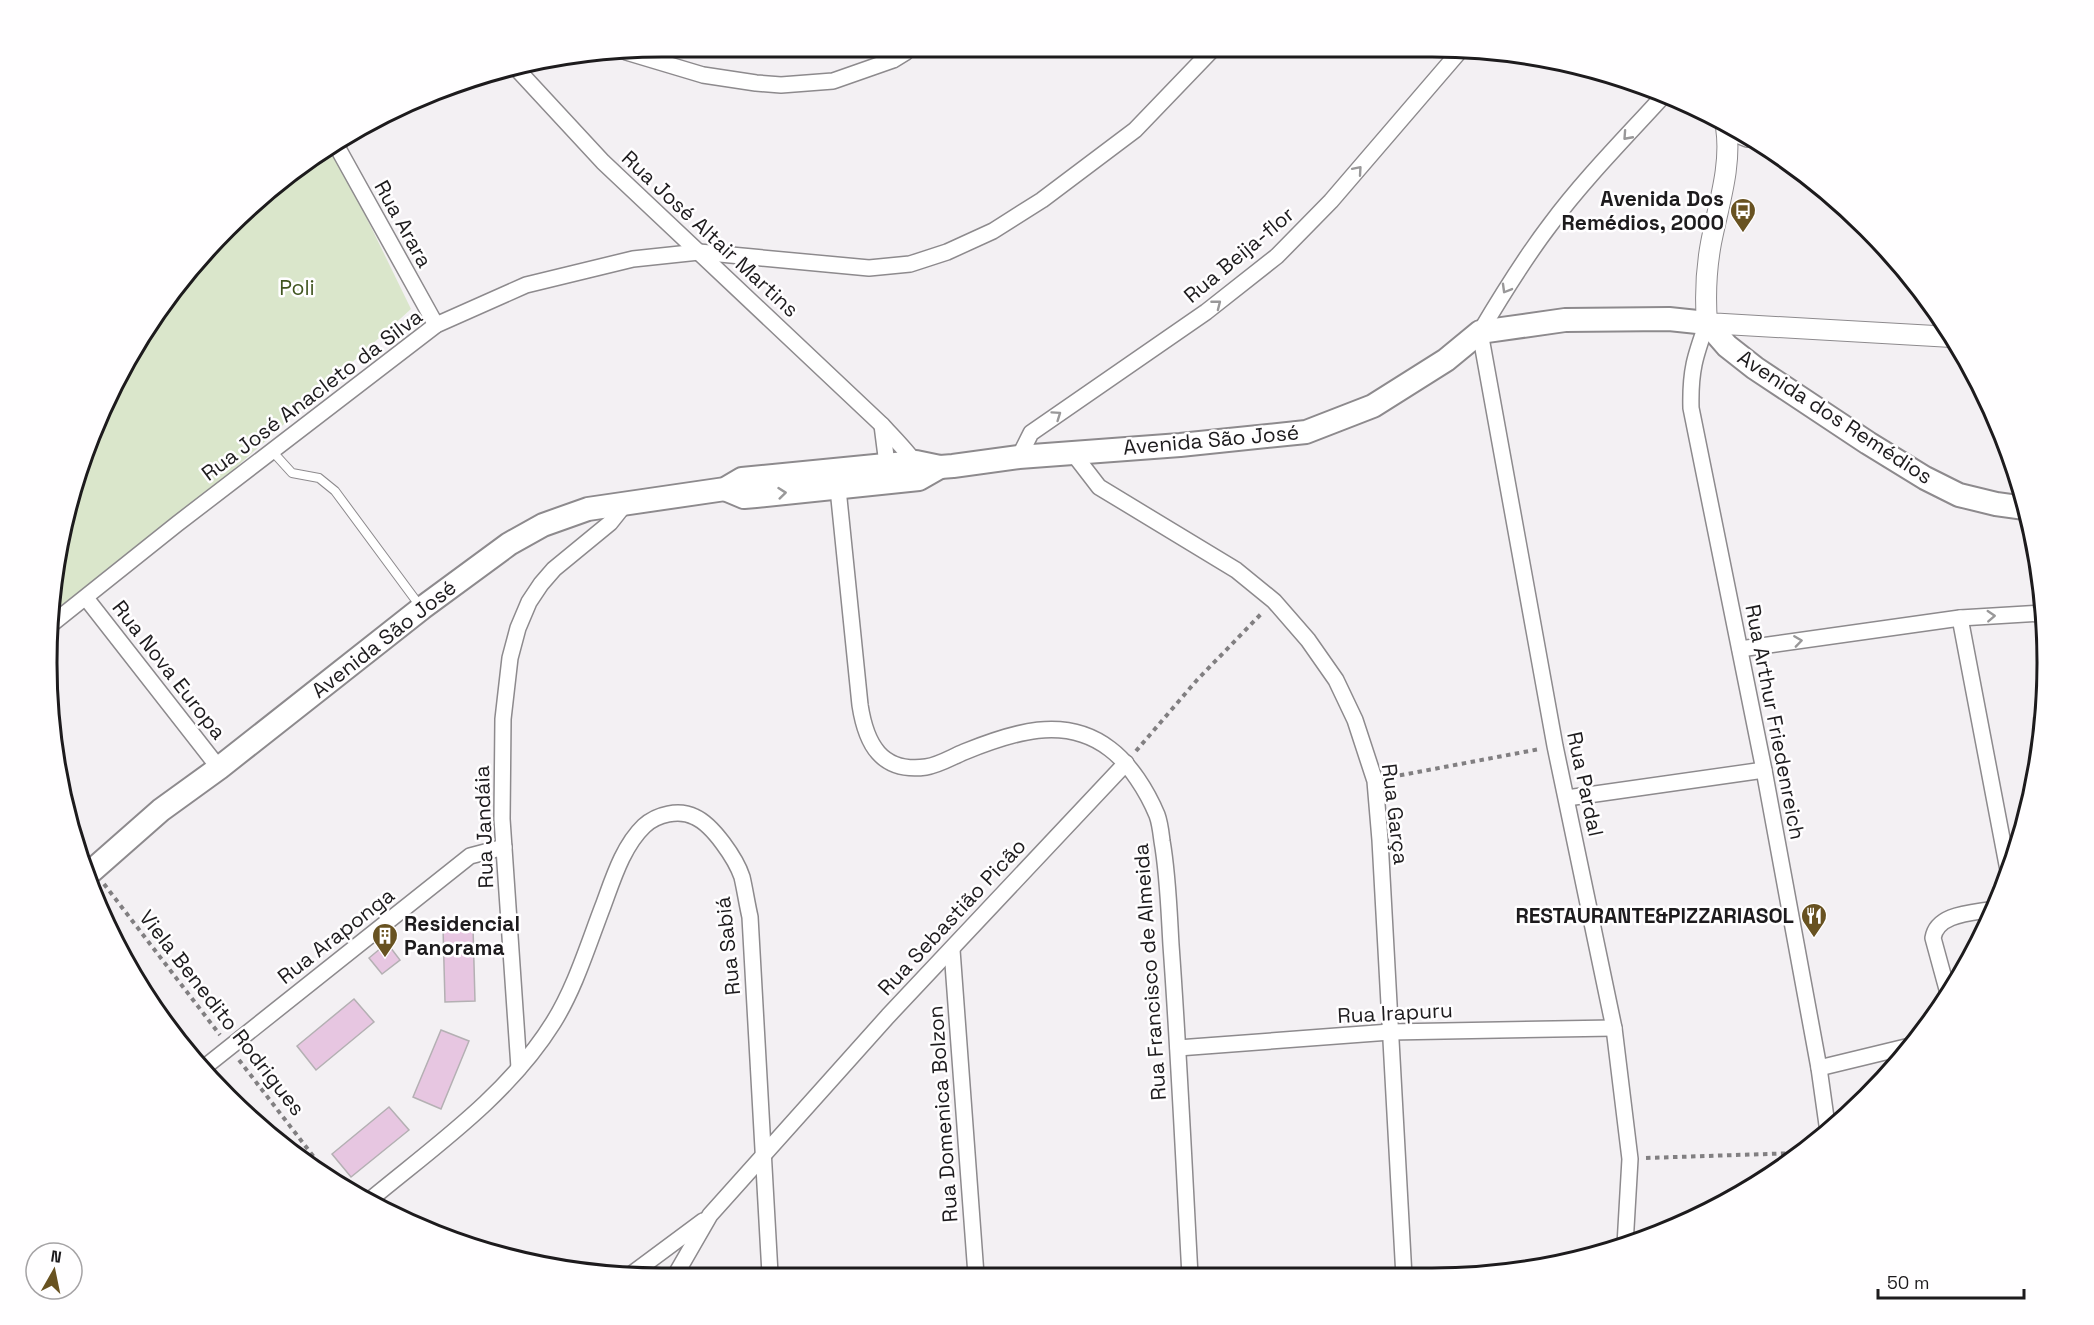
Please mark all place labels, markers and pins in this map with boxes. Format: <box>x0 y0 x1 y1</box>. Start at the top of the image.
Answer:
place label: Avenida Dos Remédios, 2000 <box>1562 185 1724 236</box>
bus stop icon: Avenida Dos Remédios, 2000 <box>1728 196 1758 234</box>
restaurant icon: RESTAURANTE&PIZZARIASOL <box>1799 901 1829 939</box>
place label: RESTAURANTE&PIZZARIASOL <box>1515 902 1794 929</box>
place label: Residencial Panorama <box>404 910 520 961</box>
building icon: Residencial Panorama <box>370 921 400 959</box>

